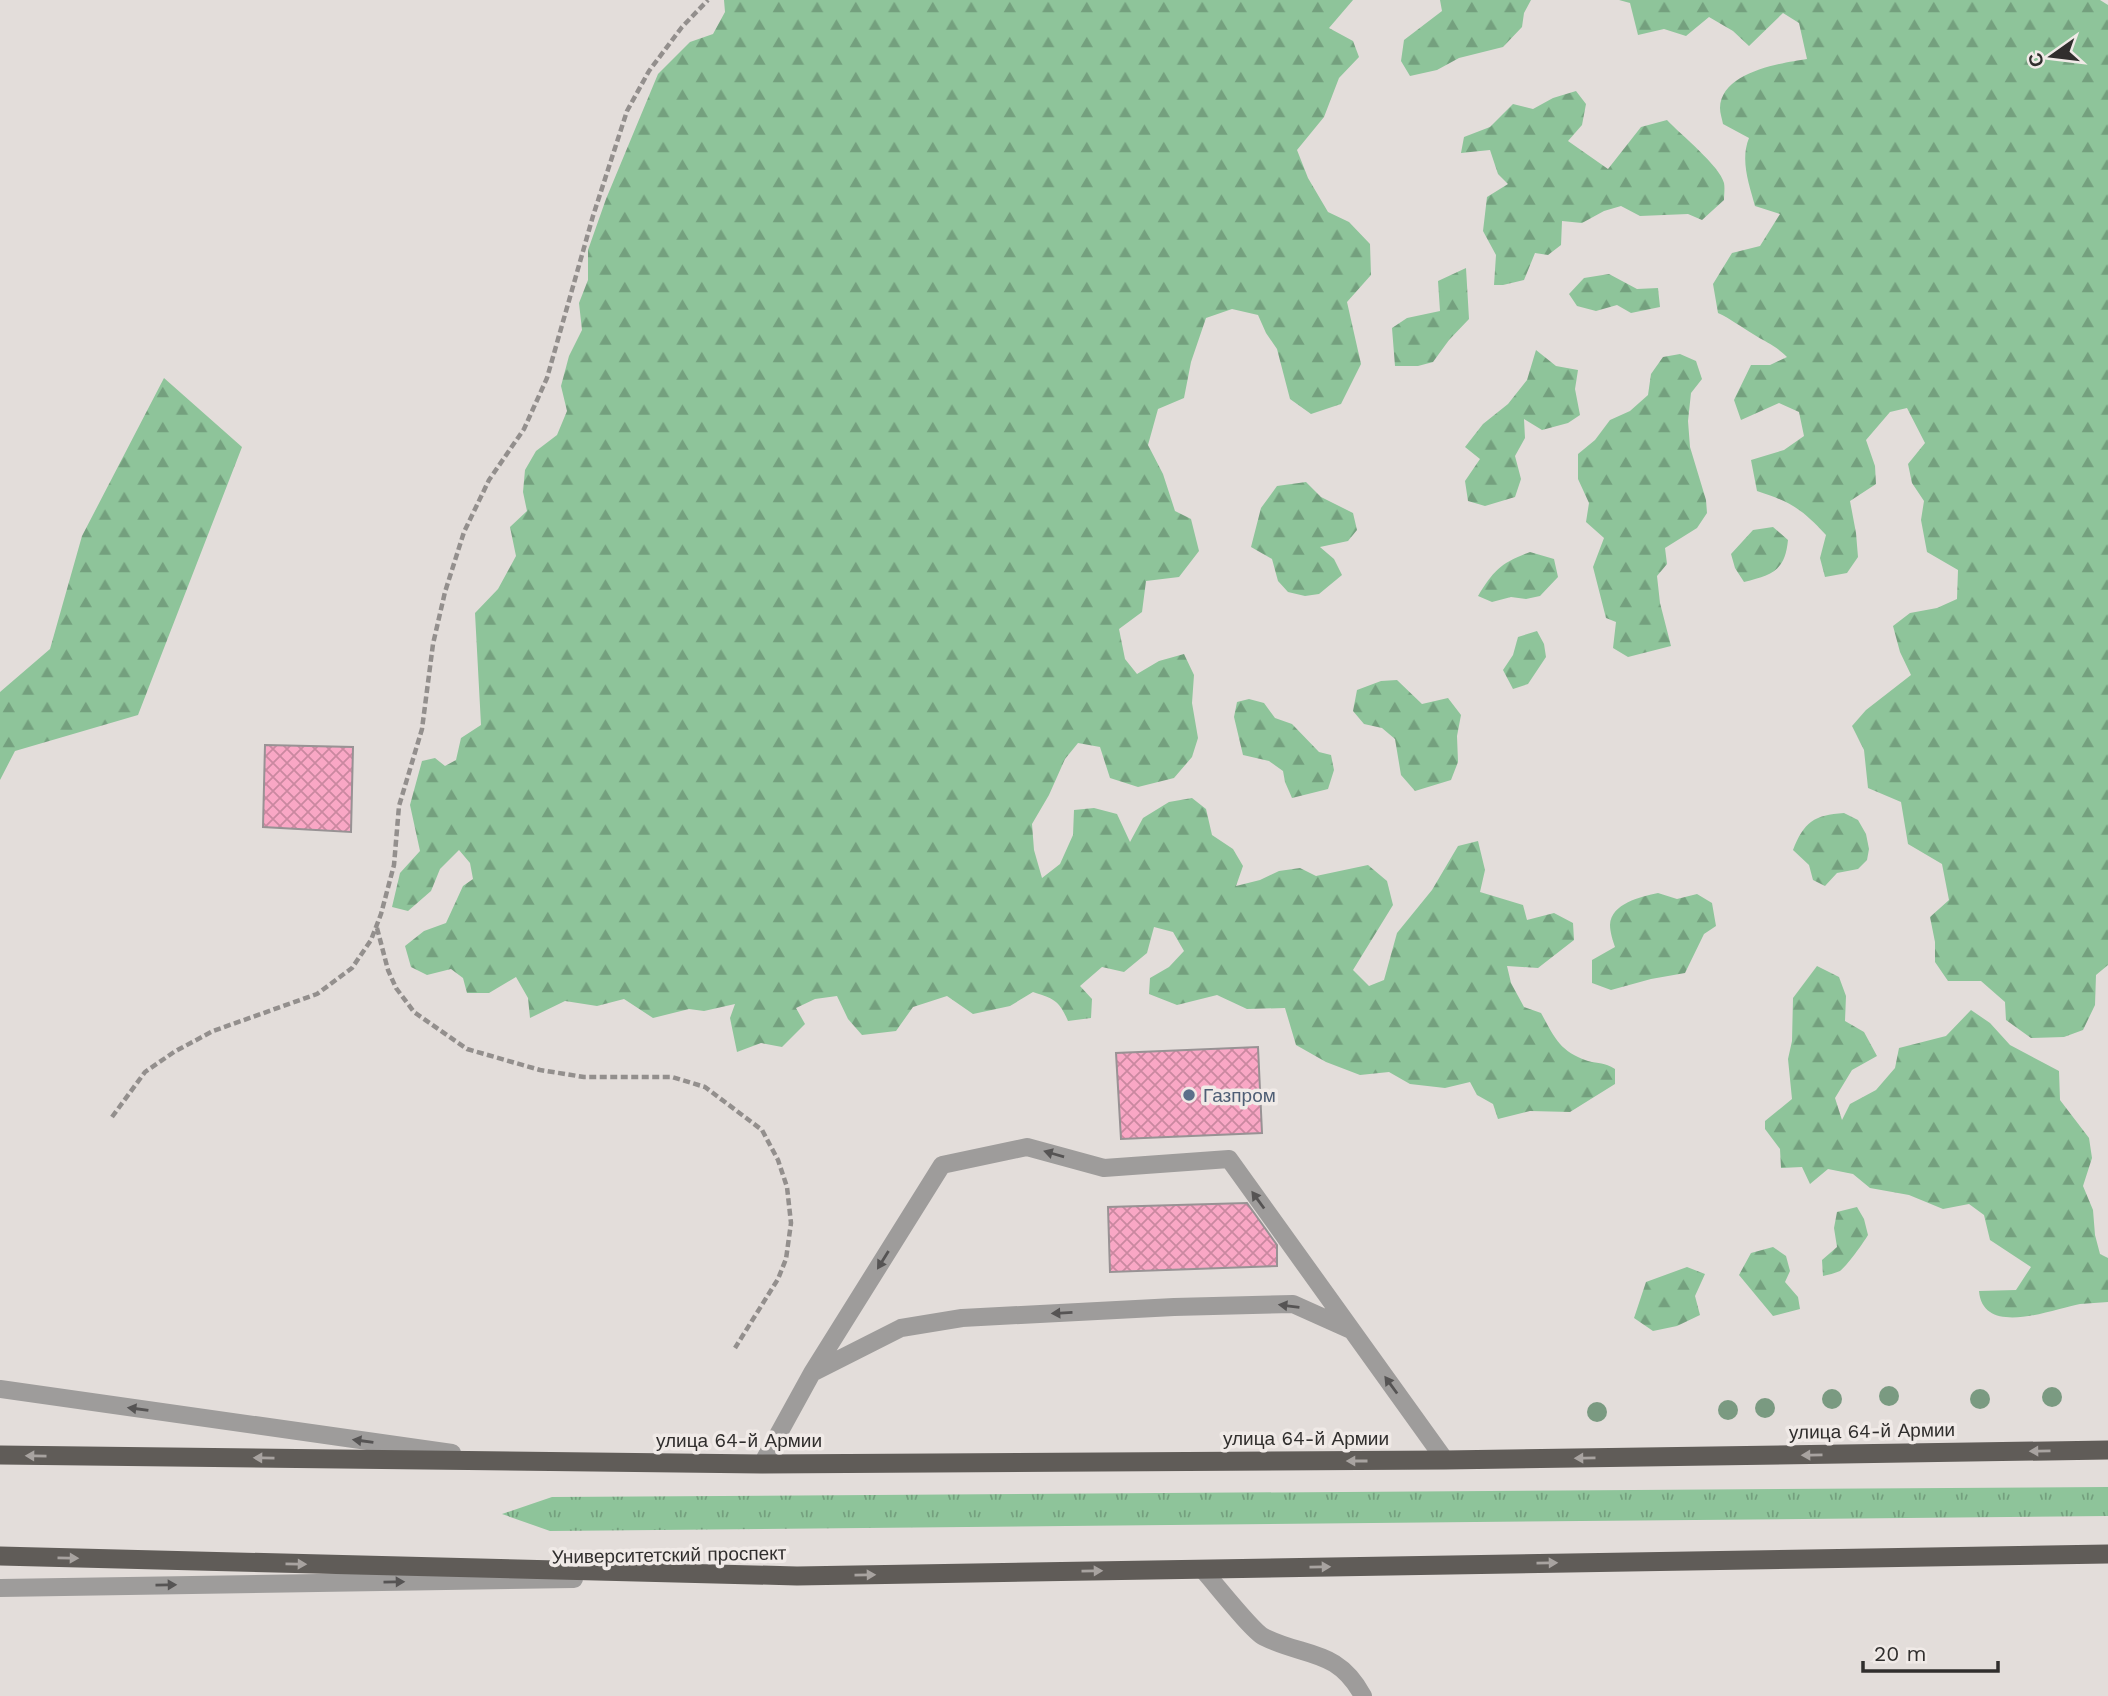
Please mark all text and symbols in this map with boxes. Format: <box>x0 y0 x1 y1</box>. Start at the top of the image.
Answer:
north arrow <box>2017 21 2087 91</box>
text: С <box>2023 50 2049 69</box>
place label: Газпром <box>1203 1084 1276 1107</box>
marker: Газпром <box>1181 1087 1197 1103</box>
one-way arrow <box>1044 1149 1065 1159</box>
one-way arrow <box>1252 1191 1266 1209</box>
one-way arrow <box>876 1250 889 1269</box>
one-way arrow <box>1277 1300 1299 1311</box>
one-way arrow <box>1050 1308 1072 1319</box>
one-way arrow <box>1384 1376 1398 1394</box>
one-way arrow <box>127 1403 149 1414</box>
street label: улица 64-й Армии <box>1789 1418 1955 1444</box>
street label: улица 64-й Армии <box>1223 1427 1389 1450</box>
street label: улица 64-й Армии <box>656 1429 822 1452</box>
one-way arrow <box>352 1435 374 1446</box>
one-way arrow <box>2029 1445 2051 1457</box>
one-way arrow <box>1801 1449 1823 1460</box>
one-way arrow <box>25 1450 47 1462</box>
one-way arrow <box>253 1452 275 1464</box>
one-way arrow <box>1574 1452 1596 1464</box>
one-way arrow <box>1346 1455 1368 1467</box>
street label: Университетский проспект <box>551 1541 787 1569</box>
one-way arrow <box>57 1552 79 1564</box>
one-way arrow <box>1536 1557 1558 1569</box>
one-way arrow <box>285 1558 307 1569</box>
one-way arrow <box>1309 1561 1331 1573</box>
one-way arrow <box>1082 1565 1104 1576</box>
one-way arrow <box>854 1569 876 1580</box>
one-way arrow <box>383 1576 405 1588</box>
one-way arrow <box>155 1579 177 1591</box>
scale bar <box>1863 1630 1998 1674</box>
text: 20 m <box>1874 1641 1926 1666</box>

